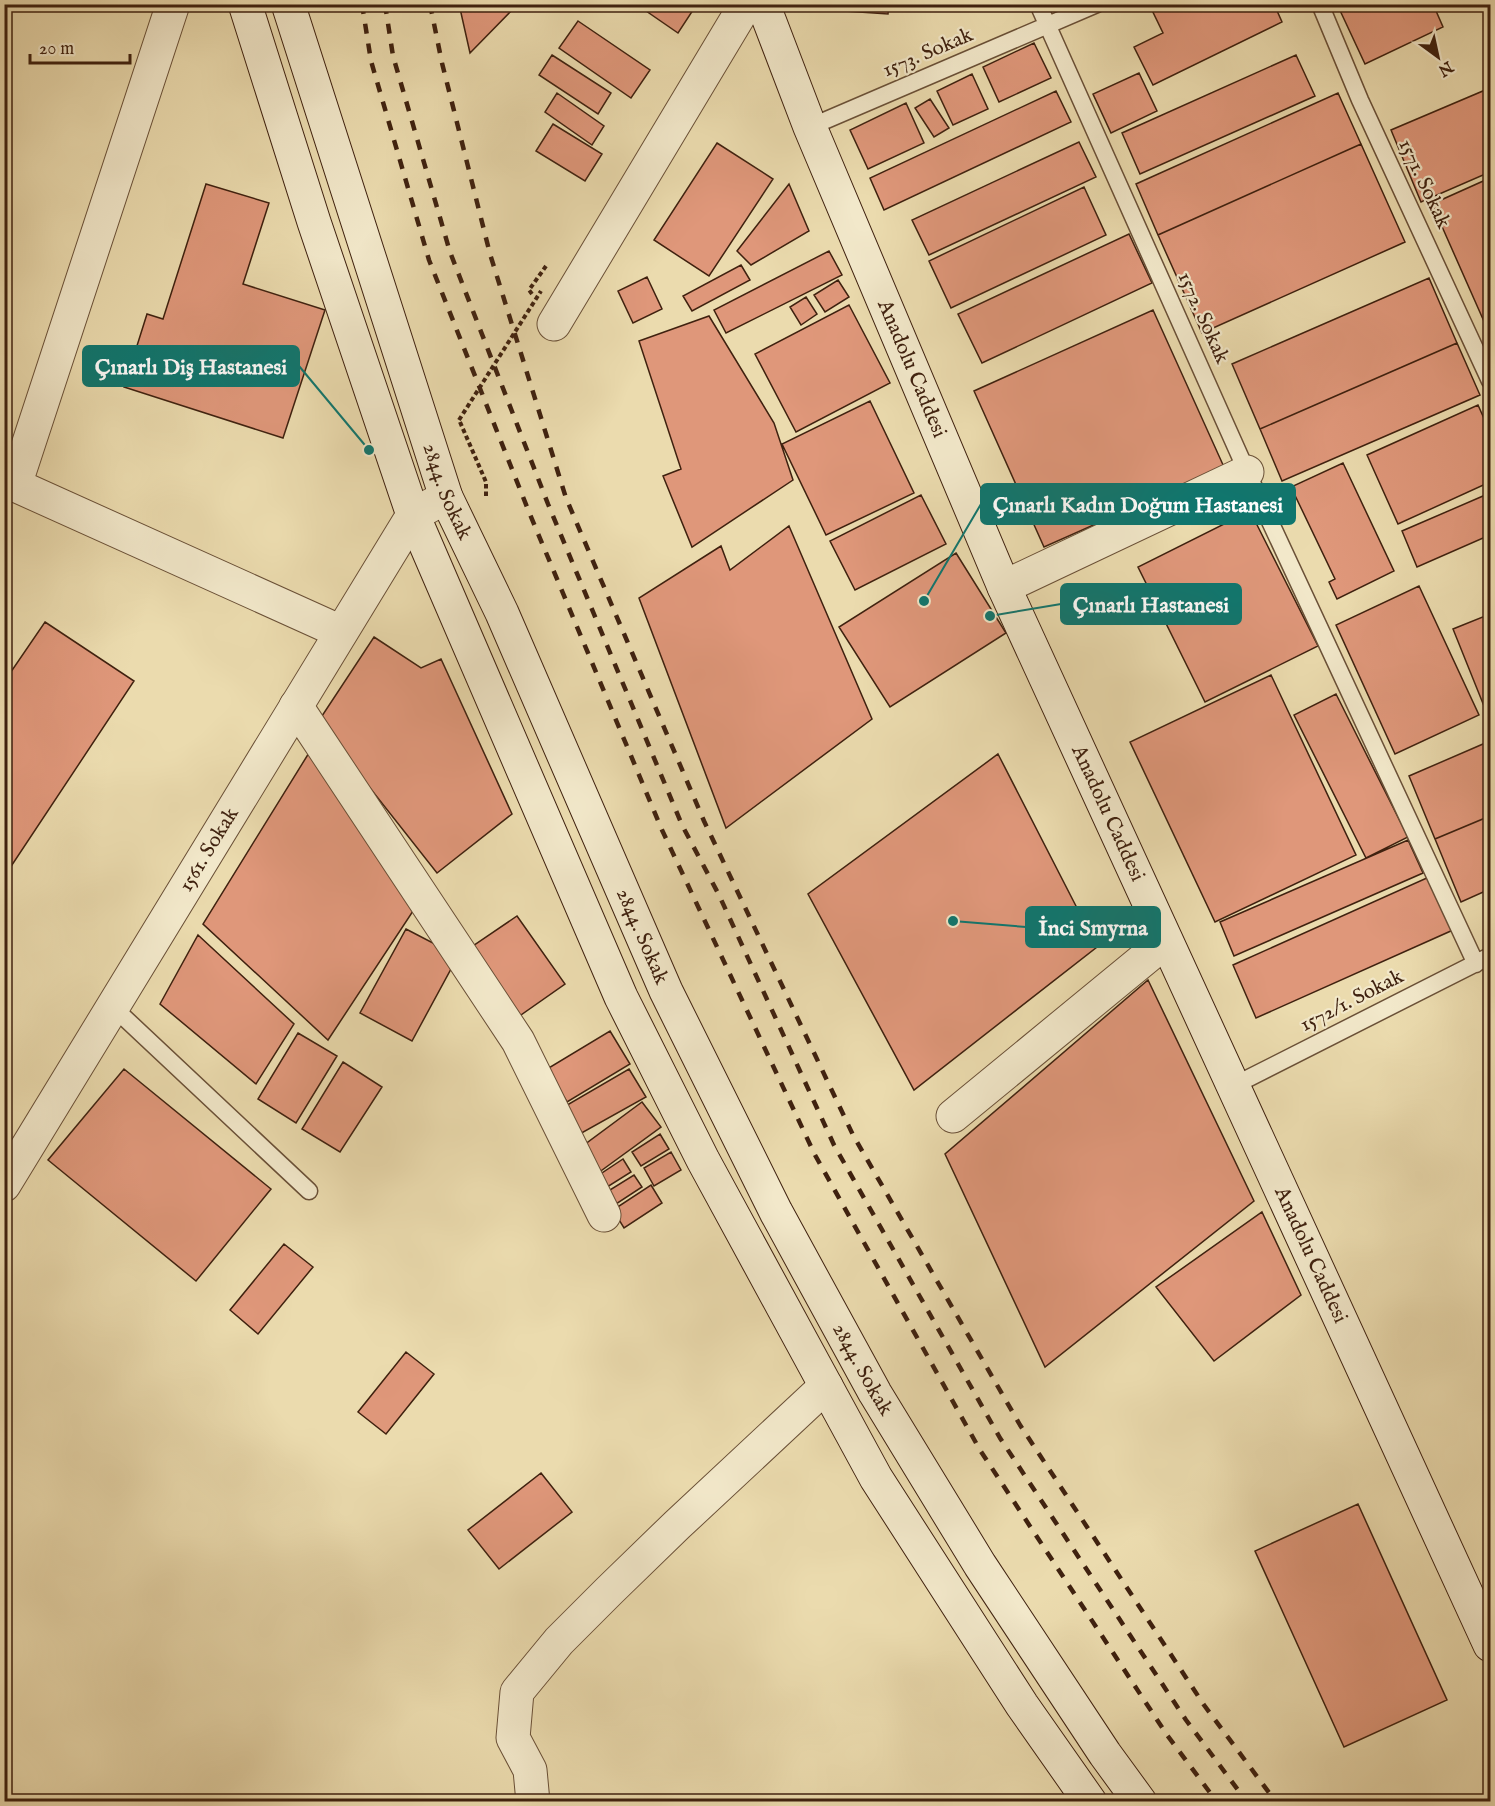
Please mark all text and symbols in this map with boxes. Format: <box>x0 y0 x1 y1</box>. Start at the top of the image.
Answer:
street label: 1573. Sokak <box>879 22 978 84</box>
scale bar <box>30 27 130 65</box>
north arrow <box>1408 27 1468 87</box>
text: 20 m <box>39 38 74 61</box>
text: N <box>1434 55 1457 80</box>
street label: 1571. Sokak <box>1392 135 1457 234</box>
street label: 1572. Sokak <box>1171 268 1236 369</box>
street label: Anadolu Caddesi <box>871 295 953 442</box>
callout: Çınarlı Diş Hastanesi <box>83 346 299 386</box>
text: Çınarlı Diş Hastanesi <box>95 354 287 382</box>
street label: 2844. Sokak <box>416 440 479 545</box>
callout: Çınarlı Kadın Doğum Hastanesi <box>981 484 1295 524</box>
text: Çınarlı Kadın Doğum Hastanesi <box>993 492 1283 520</box>
callout: Çınarlı Hastanesi <box>1061 584 1241 624</box>
text: Çınarlı Hastanesi <box>1073 592 1229 620</box>
street label: Anadolu Caddesi <box>1065 740 1151 886</box>
street label: 1561. Sokak <box>173 801 245 897</box>
street label: 2844. Sokak <box>610 884 675 989</box>
callout: İnci Smyrna <box>1026 907 1160 947</box>
text: İnci Smyrna <box>1038 915 1148 943</box>
street label: 1572/1. Sokak <box>1296 963 1409 1039</box>
street label: Anadolu Caddesi <box>1267 1182 1354 1328</box>
street label: 2844. Sokak <box>826 1318 900 1421</box>

